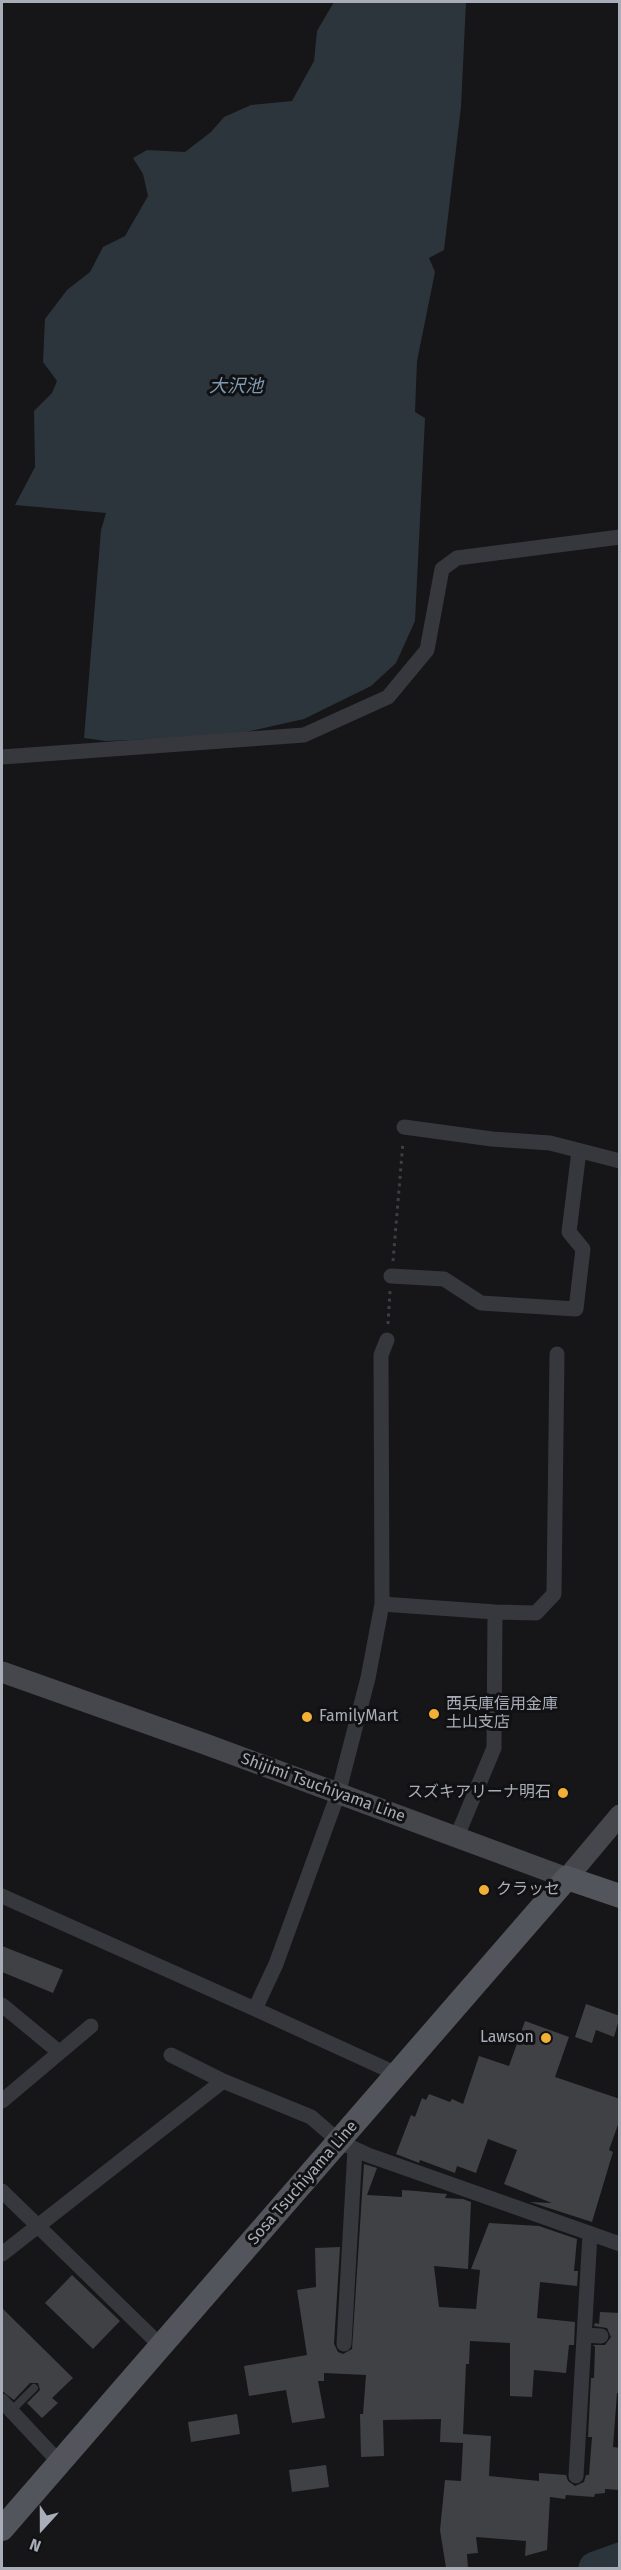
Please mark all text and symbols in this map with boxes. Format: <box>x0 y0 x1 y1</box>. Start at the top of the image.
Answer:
water label: 大沢池 <box>209 376 263 398</box>
place label: 西兵庫信用金庫 土山支店 <box>446 1695 558 1733</box>
place label: FamilyMart <box>319 1707 398 1727</box>
marker: 西兵庫信用金庫 土山支店 <box>427 1707 441 1721</box>
marker: FamilyMart <box>300 1710 314 1724</box>
street label: Shijimi Tsuchiyama Line <box>238 1749 408 1827</box>
place label: スズキアリーナ明石 <box>407 1783 551 1803</box>
marker: スズキアリーナ明石 <box>556 1786 570 1800</box>
place label: クラッセ <box>496 1880 560 1900</box>
marker: クラッセ <box>477 1883 491 1897</box>
place label: Lawson <box>480 2028 534 2048</box>
marker: Lawson <box>539 2031 553 2045</box>
street label: Sosa Tsuchiyama Line <box>244 2117 362 2249</box>
north arrow <box>12 2498 72 2558</box>
text: N <box>27 2535 44 2556</box>

